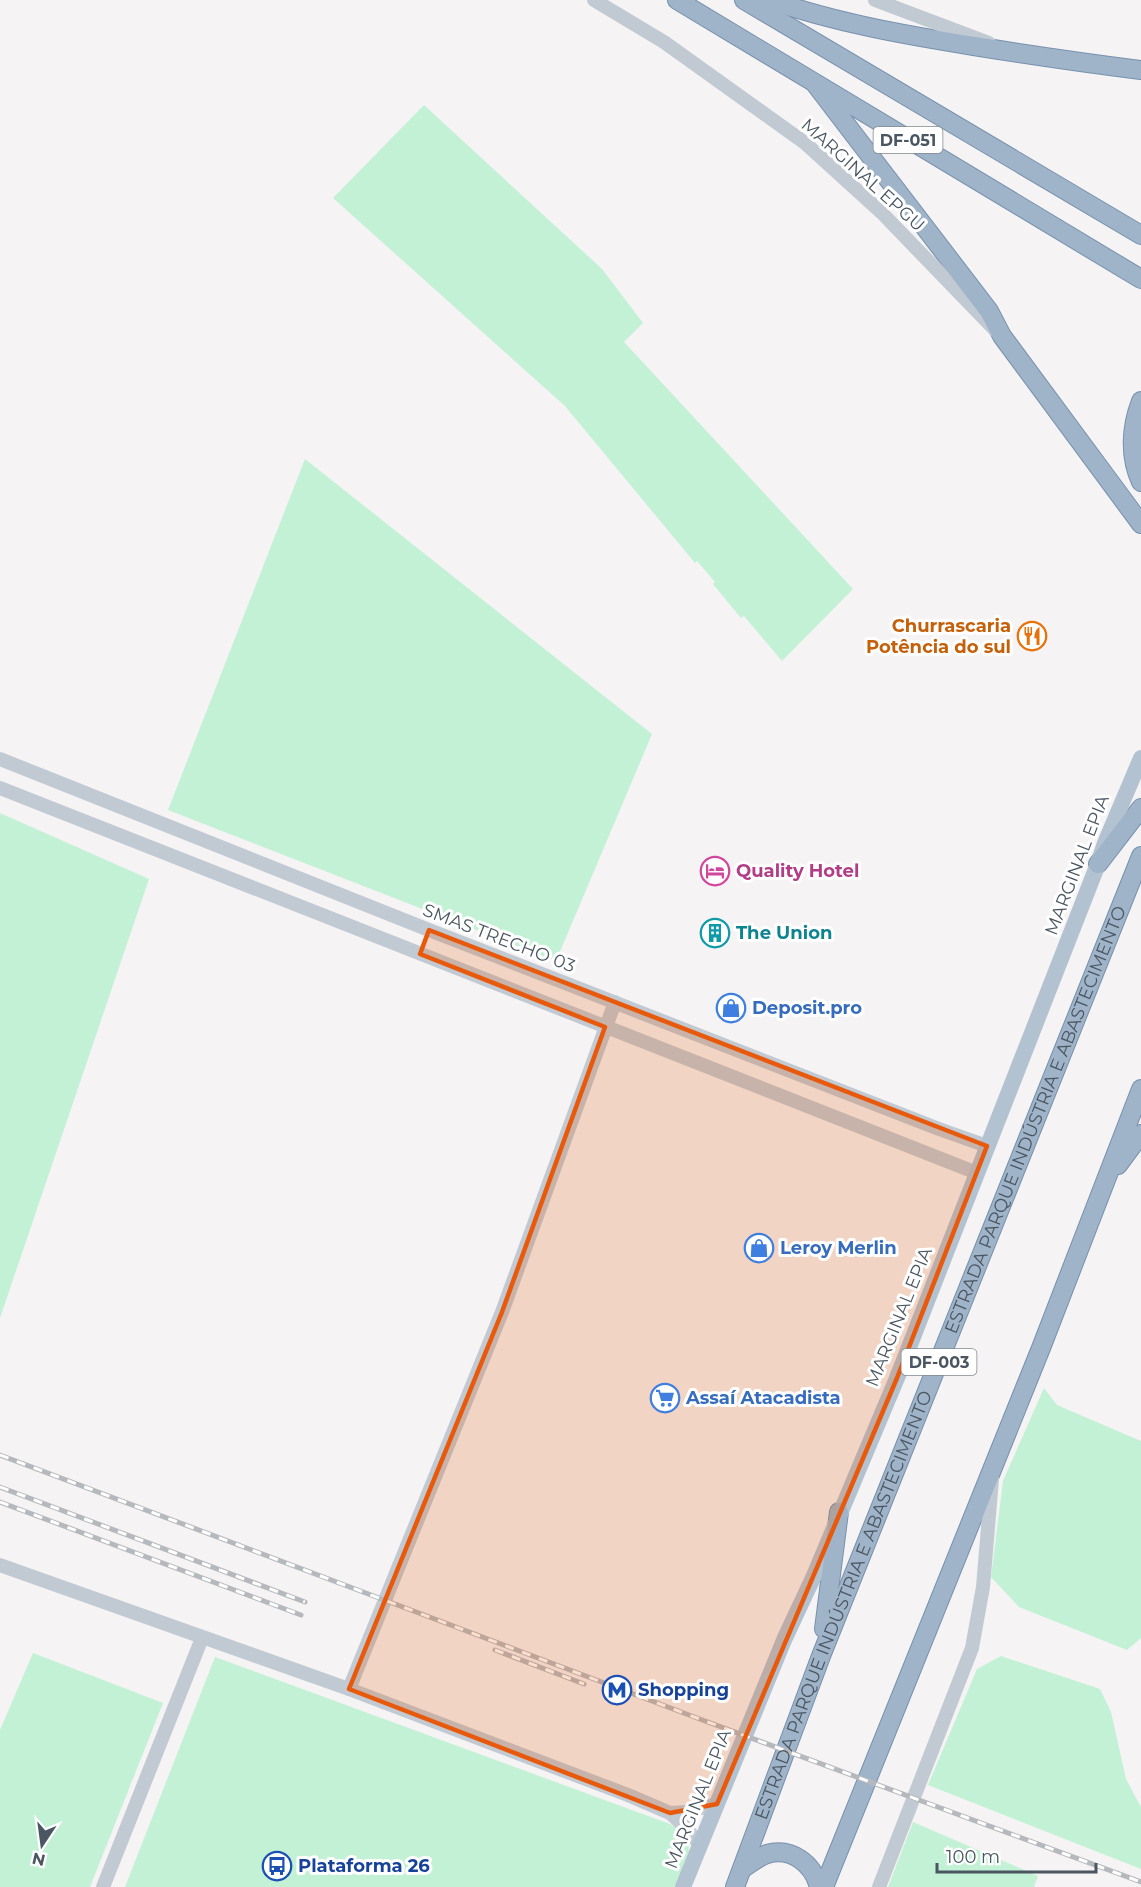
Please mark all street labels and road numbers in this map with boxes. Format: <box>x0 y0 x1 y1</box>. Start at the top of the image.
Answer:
street label: MARGINAL EPGU <box>797 114 929 236</box>
road number: DF-051 <box>874 127 942 153</box>
street label: MARGINAL EPIA <box>1040 792 1114 938</box>
street label: SMAS TRECHO 03 <box>420 899 578 977</box>
street label: ESTRADA PARQUE INDÚSTRIA E ABASTECIMENTO <box>940 903 1131 1337</box>
street label: MARGINAL EPIA <box>861 1244 937 1390</box>
road number: DF-003 <box>902 1349 976 1375</box>
street label: ESTRADA PARQUE INDÚSTRIA E ABASTECIMENTO <box>750 1387 937 1823</box>
street label: MARGINAL EPIA <box>660 1726 736 1872</box>

